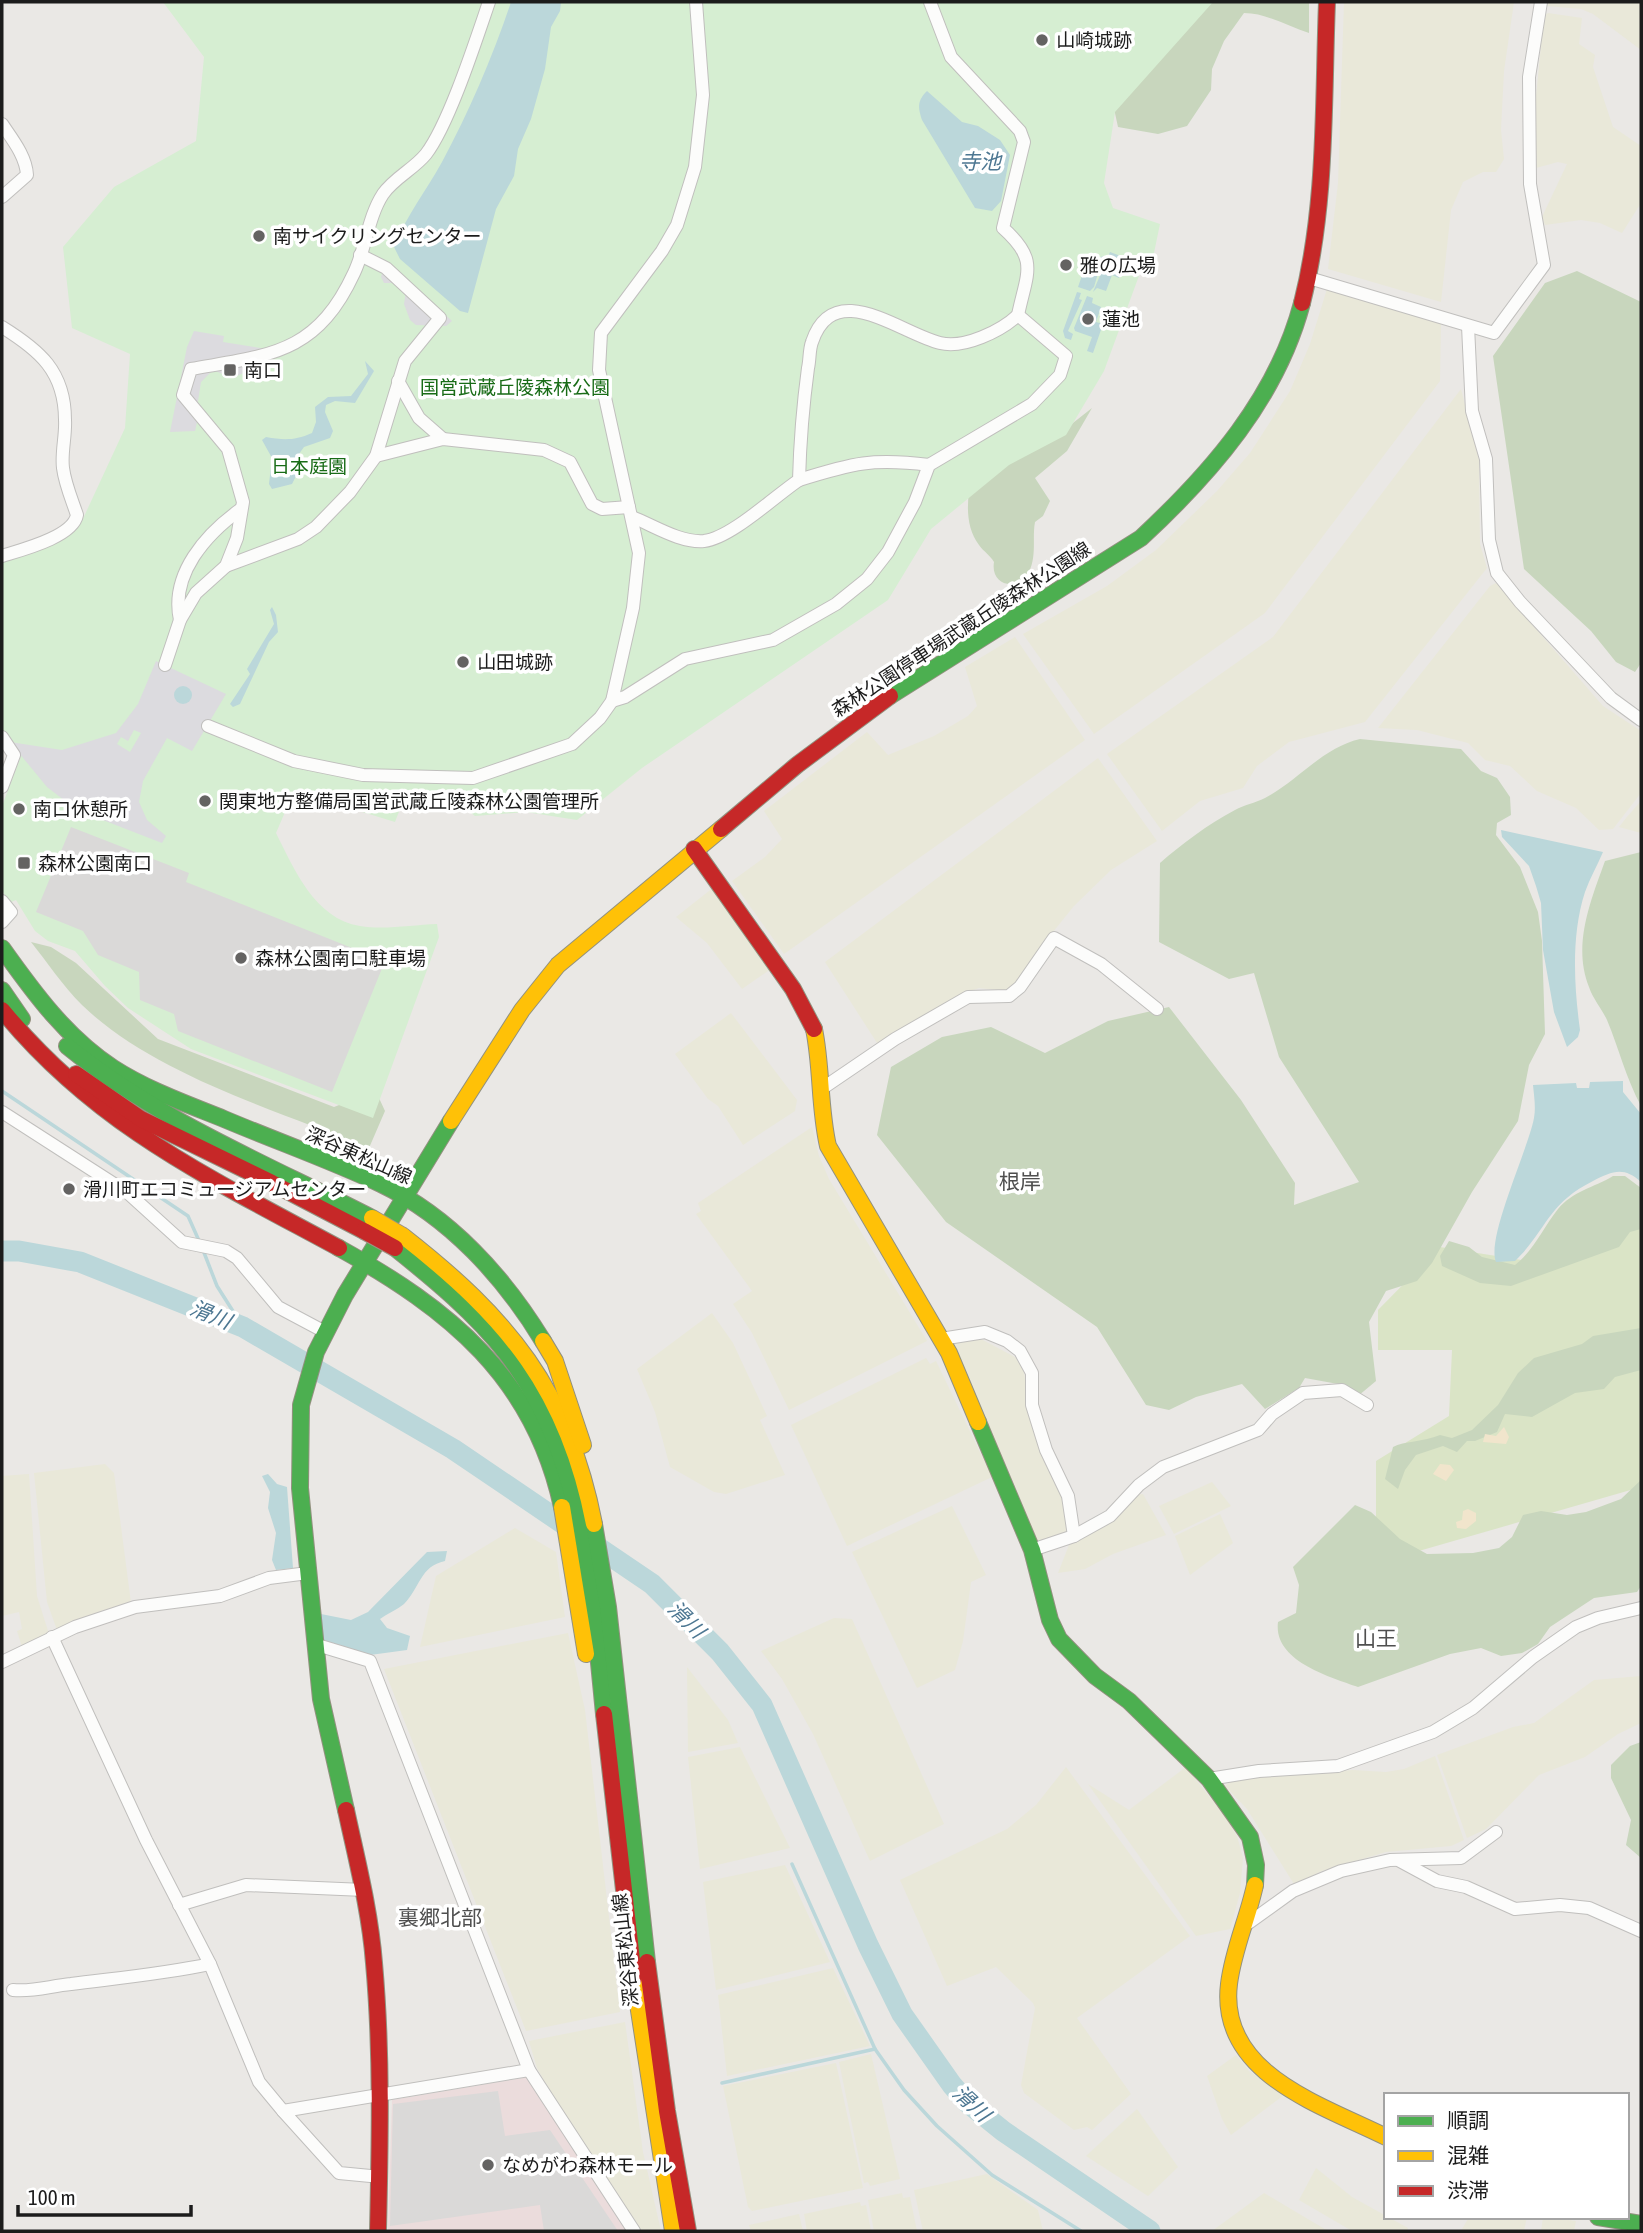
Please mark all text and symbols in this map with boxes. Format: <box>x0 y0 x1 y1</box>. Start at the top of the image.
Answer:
place label: 山崎城跡 <box>1056 29 1132 51</box>
marker: 山崎城跡 <box>1034 32 1050 48</box>
water label: 寺池 <box>959 149 1003 173</box>
place label: 南サイクリングセンター <box>273 225 482 247</box>
marker: 南サイクリングセンター <box>251 228 267 244</box>
place label: 雅の広場 <box>1080 254 1156 276</box>
marker: 雅の広場 <box>1058 257 1074 273</box>
place label: 蓮池 <box>1102 308 1140 330</box>
marker: 蓮池 <box>1080 311 1096 327</box>
place label: 南口 <box>244 359 282 381</box>
marker: 南口 <box>222 362 238 378</box>
park label: 国営武蔵丘陵森林公園 <box>420 376 610 398</box>
park label: 日本庭園 <box>271 455 347 477</box>
street label: 森林公園停車場武蔵丘陵森林公園線 <box>828 537 1094 721</box>
place label: 山田城跡 <box>477 651 553 673</box>
marker: 山田城跡 <box>455 654 471 670</box>
place label: 関東地方整備局国営武蔵丘陵森林公園管理所 <box>219 790 599 812</box>
marker: 関東地方整備局国営武蔵丘陵森林公園管理所 <box>197 793 213 809</box>
place label: 南口休憩所 <box>33 798 128 820</box>
marker: 南口休憩所 <box>11 801 27 817</box>
place label: 森林公園南口 <box>38 852 152 874</box>
marker: 森林公園南口 <box>16 855 32 871</box>
place label: 森林公園南口駐車場 <box>255 947 426 969</box>
marker: 森林公園南口駐車場 <box>233 950 249 966</box>
street label: 深谷東松山線 <box>302 1122 416 1188</box>
district label: 根岸 <box>999 1169 1041 1193</box>
place label: 滑川町エコミュージアムセンター <box>83 1178 366 1200</box>
marker: 滑川町エコミュージアムセンター <box>61 1181 77 1197</box>
water label: 滑川 <box>187 1295 237 1334</box>
water label: 滑川 <box>664 1596 712 1644</box>
district label: 山王 <box>1355 1626 1397 1650</box>
street label: 深谷東松山線 <box>608 1892 642 2008</box>
district label: 裏郷北部 <box>398 1905 482 1929</box>
water label: 滑川 <box>948 2080 997 2127</box>
legend <box>1384 2093 1629 2219</box>
text: 順調 <box>1447 2108 1489 2132</box>
text: 混雑 <box>1447 2143 1489 2167</box>
place label: なめがわ森林モール <box>502 2154 673 2176</box>
marker: なめがわ森林モール <box>480 2157 496 2173</box>
scale bar <box>18 2174 191 2218</box>
text: 渋滞 <box>1447 2178 1489 2202</box>
text: 100 m <box>28 2185 76 2209</box>

